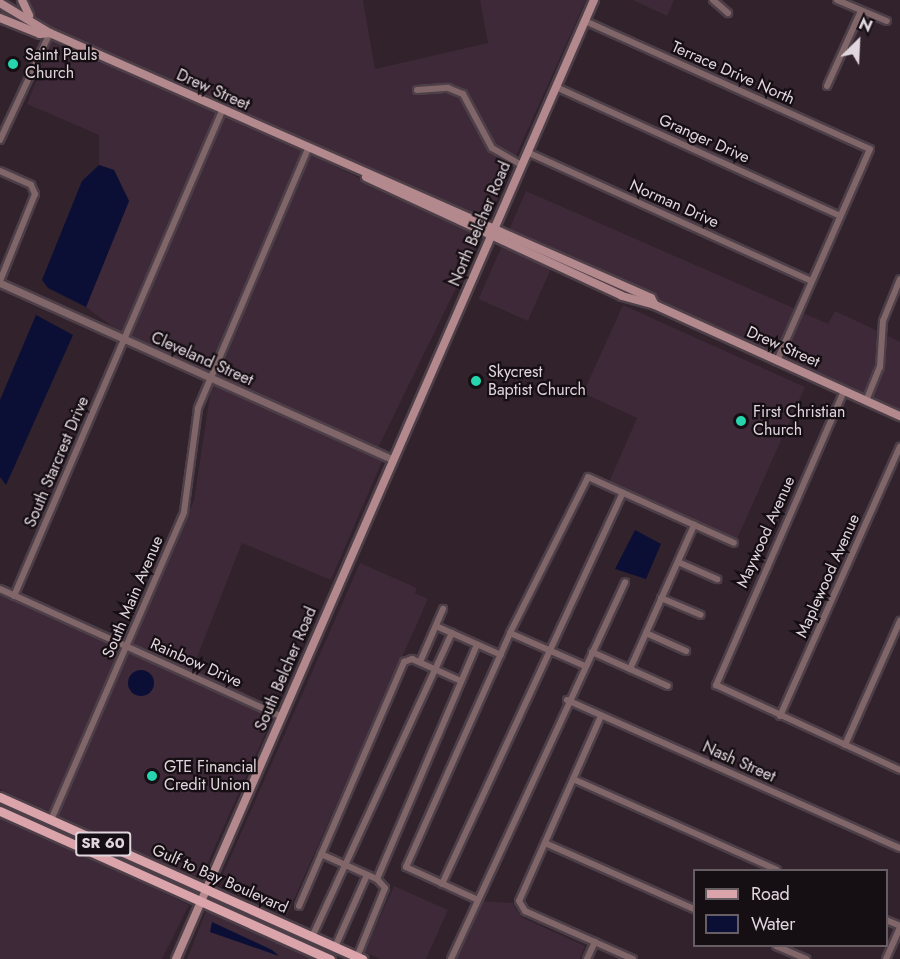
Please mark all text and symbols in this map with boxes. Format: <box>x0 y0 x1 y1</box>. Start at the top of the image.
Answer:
north arrow <box>828 12 888 72</box>
text: N <box>855 12 876 38</box>
street label: Terrace Drive North <box>668 37 798 109</box>
place label: Saint Pauls Church <box>25 45 97 83</box>
marker: Saint Pauls Church <box>6 57 20 71</box>
street label: Drew Street <box>173 65 253 115</box>
street label: Granger Drive <box>656 110 752 168</box>
street label: North Belcher Road <box>445 159 515 289</box>
street label: Norman Drive <box>626 176 722 232</box>
street label: Drew Street <box>743 322 823 372</box>
street label: Cleveland Street <box>148 328 256 390</box>
place label: Skycrest Baptist Church <box>488 362 586 400</box>
marker: Skycrest Baptist Church <box>469 374 483 388</box>
street label: South Starcrest Drive <box>21 394 93 530</box>
place label: First Christian Church <box>753 402 845 440</box>
marker: First Christian Church <box>734 414 748 428</box>
street label: Maywood Avenue <box>733 473 799 591</box>
street label: Maplewood Avenue <box>792 511 864 641</box>
street label: South Main Avenue <box>99 533 167 661</box>
street label: South Belcher Road <box>251 604 321 734</box>
street label: Rainbow Drive <box>147 634 245 692</box>
street label: Nash Street <box>700 737 778 787</box>
place label: GTE Financial Credit Union <box>164 757 257 795</box>
marker: GTE Financial Credit Union <box>145 769 159 783</box>
road number: SR 60 <box>74 832 132 856</box>
street label: Gulf to Bay Boulevard <box>149 840 291 918</box>
legend <box>693 869 888 947</box>
text: Road <box>751 881 790 907</box>
text: Water <box>751 911 795 937</box>

